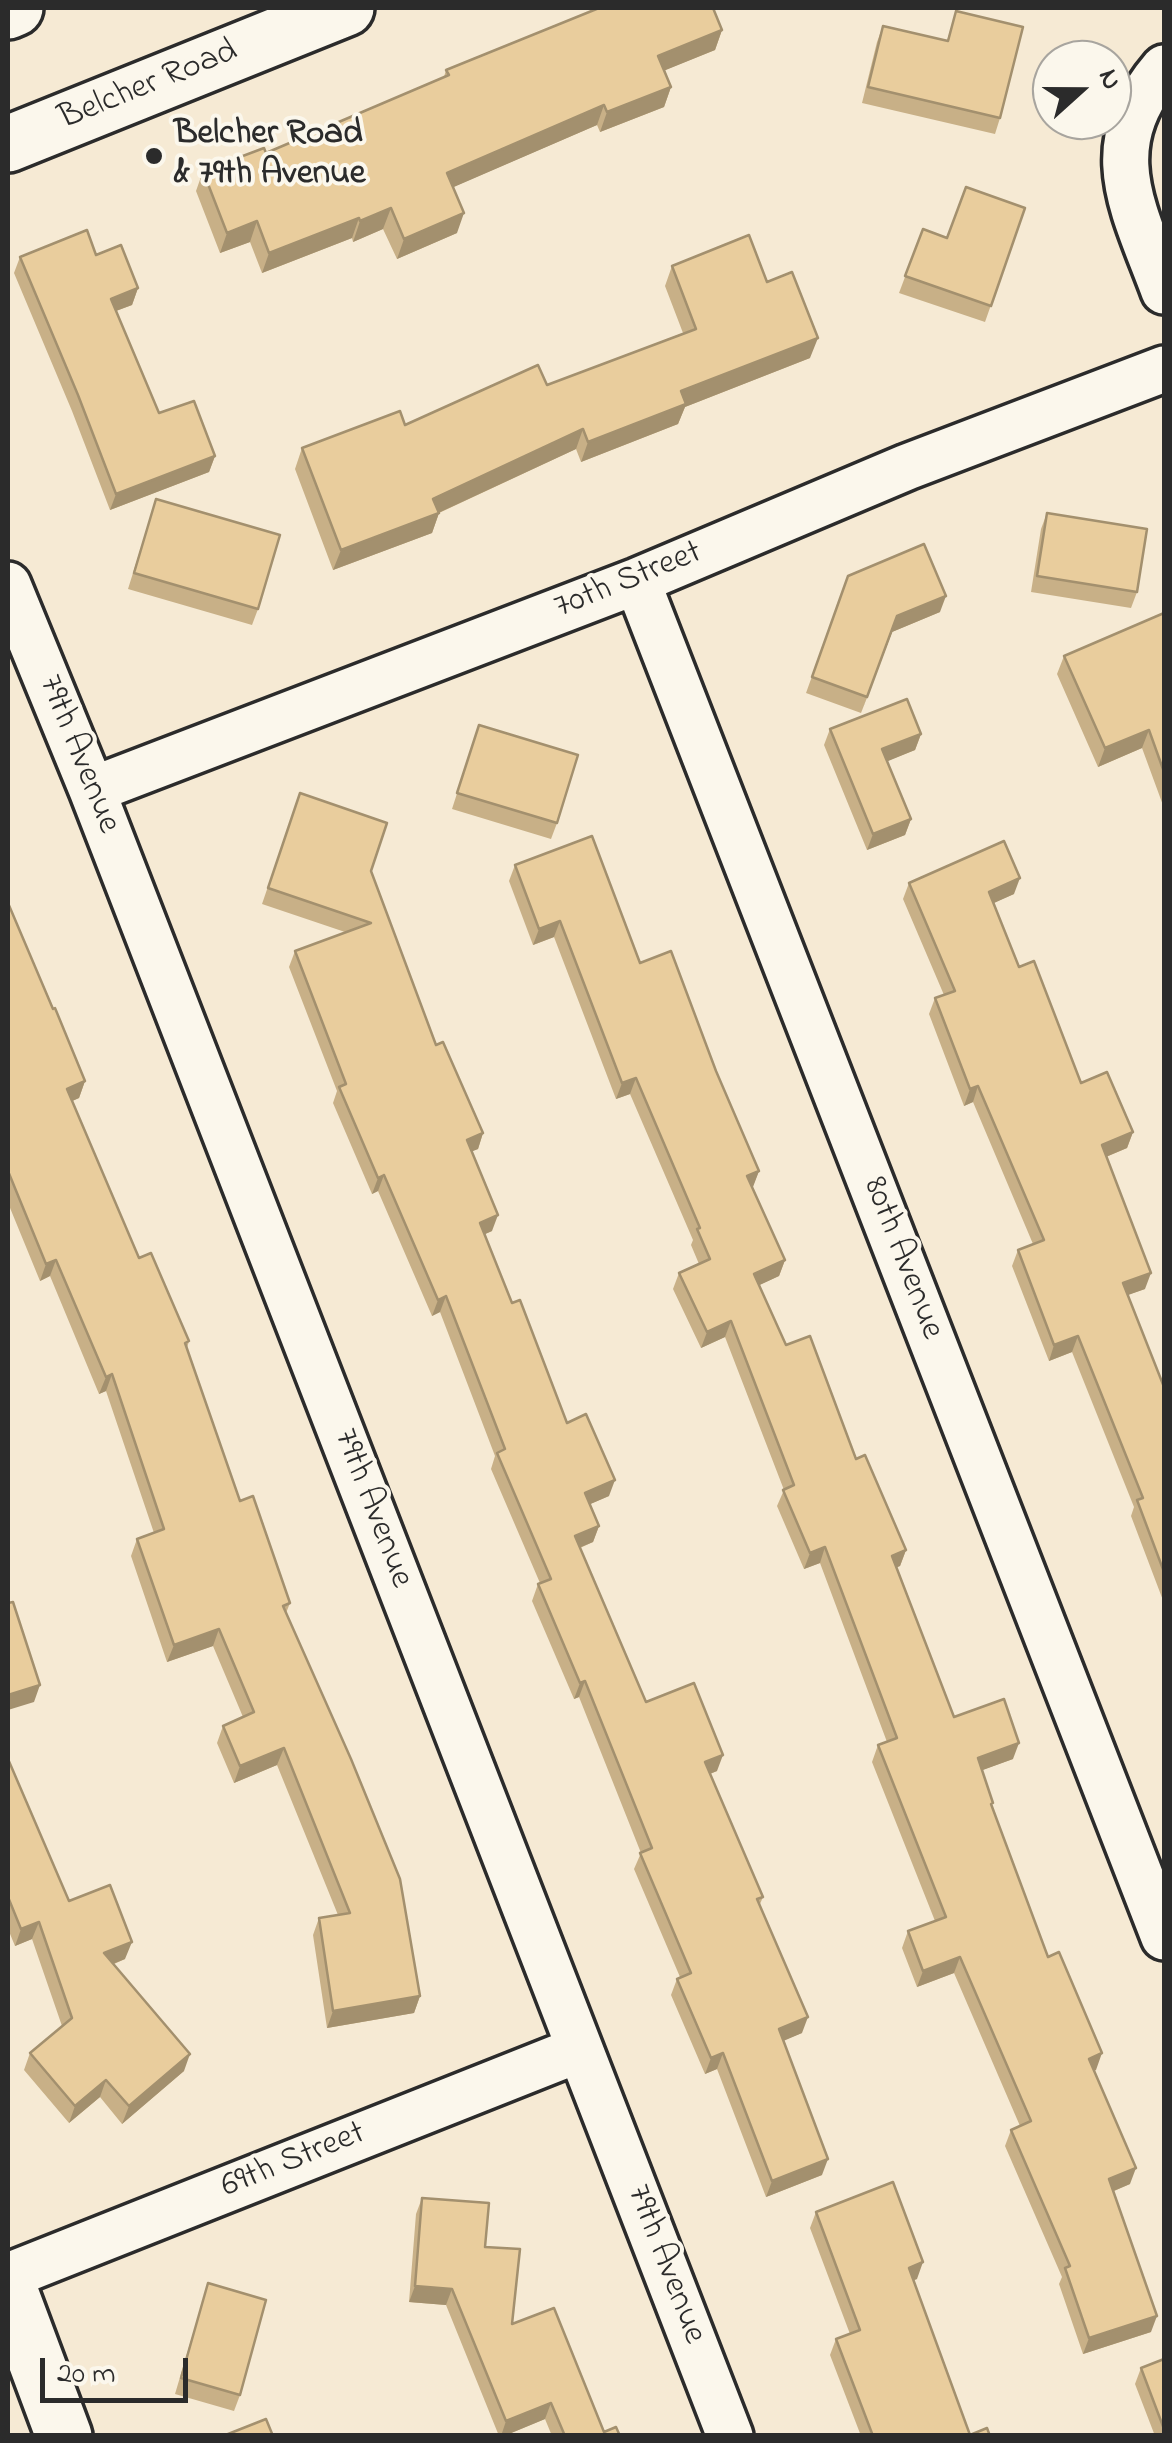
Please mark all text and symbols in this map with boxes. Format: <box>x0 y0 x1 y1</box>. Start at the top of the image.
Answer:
street label: Belcher Road <box>54 32 244 142</box>
north arrow <box>1032 40 1132 140</box>
text: N <box>1086 64 1131 96</box>
place label: Belcher Road & 79th Avenue <box>174 115 365 197</box>
marker: Belcher Road & 79th Avenue <box>143 145 165 167</box>
street label: 70th Street <box>549 534 709 630</box>
street label: 79th Avenue <box>26 670 128 840</box>
street label: 80th Avenue <box>851 1172 951 1346</box>
street label: 79th Avenue <box>322 1424 420 1594</box>
street label: 69th Street <box>216 2114 372 2210</box>
street label: 79th Avenue <box>615 2180 713 2350</box>
scale bar <box>45 2338 192 2400</box>
text: 20 m <box>57 2353 116 2397</box>

